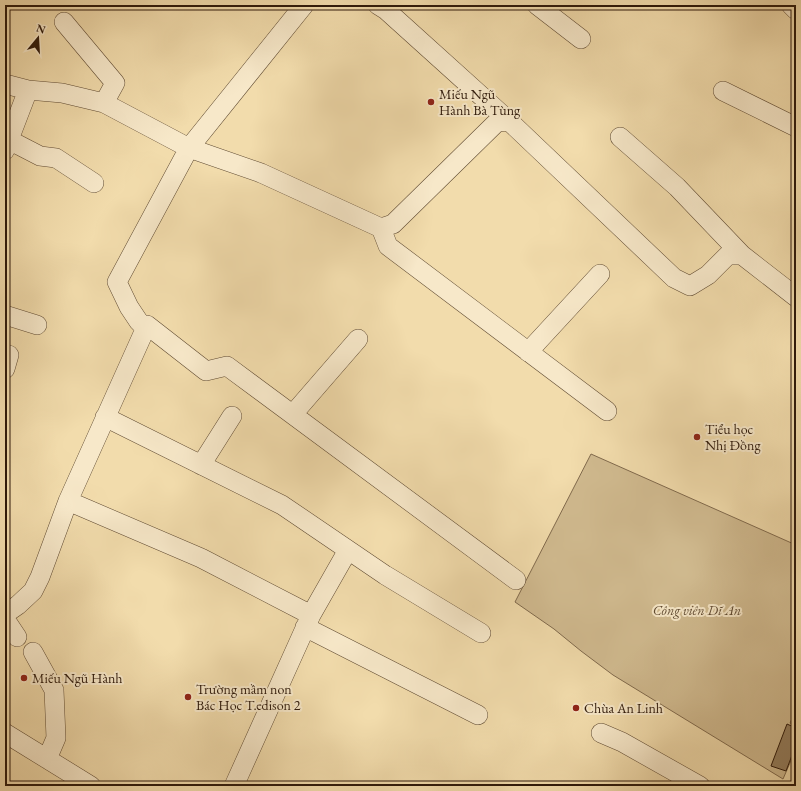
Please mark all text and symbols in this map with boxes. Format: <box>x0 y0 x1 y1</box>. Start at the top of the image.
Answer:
north arrow <box>18 18 58 58</box>
text: N <box>35 20 48 37</box>
place label: Miếu Ngũ Hành Bà Tùng <box>439 85 521 119</box>
marker: Miếu Ngũ Hành Bà Tùng <box>426 97 436 107</box>
place label: Tiểu học Nhị Đồng <box>705 420 761 454</box>
marker: Tiểu học Nhị Đồng <box>692 432 702 442</box>
park label: Công viên Dĩ An <box>653 601 741 619</box>
place label: Miếu Ngũ Hành <box>32 669 123 687</box>
marker: Miếu Ngũ Hành <box>19 673 29 683</box>
place label: Trường mầm non Bác Học T.edison 2 <box>196 680 301 714</box>
marker: Trường mầm non Bác Học T.edison 2 <box>183 692 193 702</box>
place label: Chùa An Linh <box>584 699 663 717</box>
marker: Chùa An Linh <box>571 703 581 713</box>

